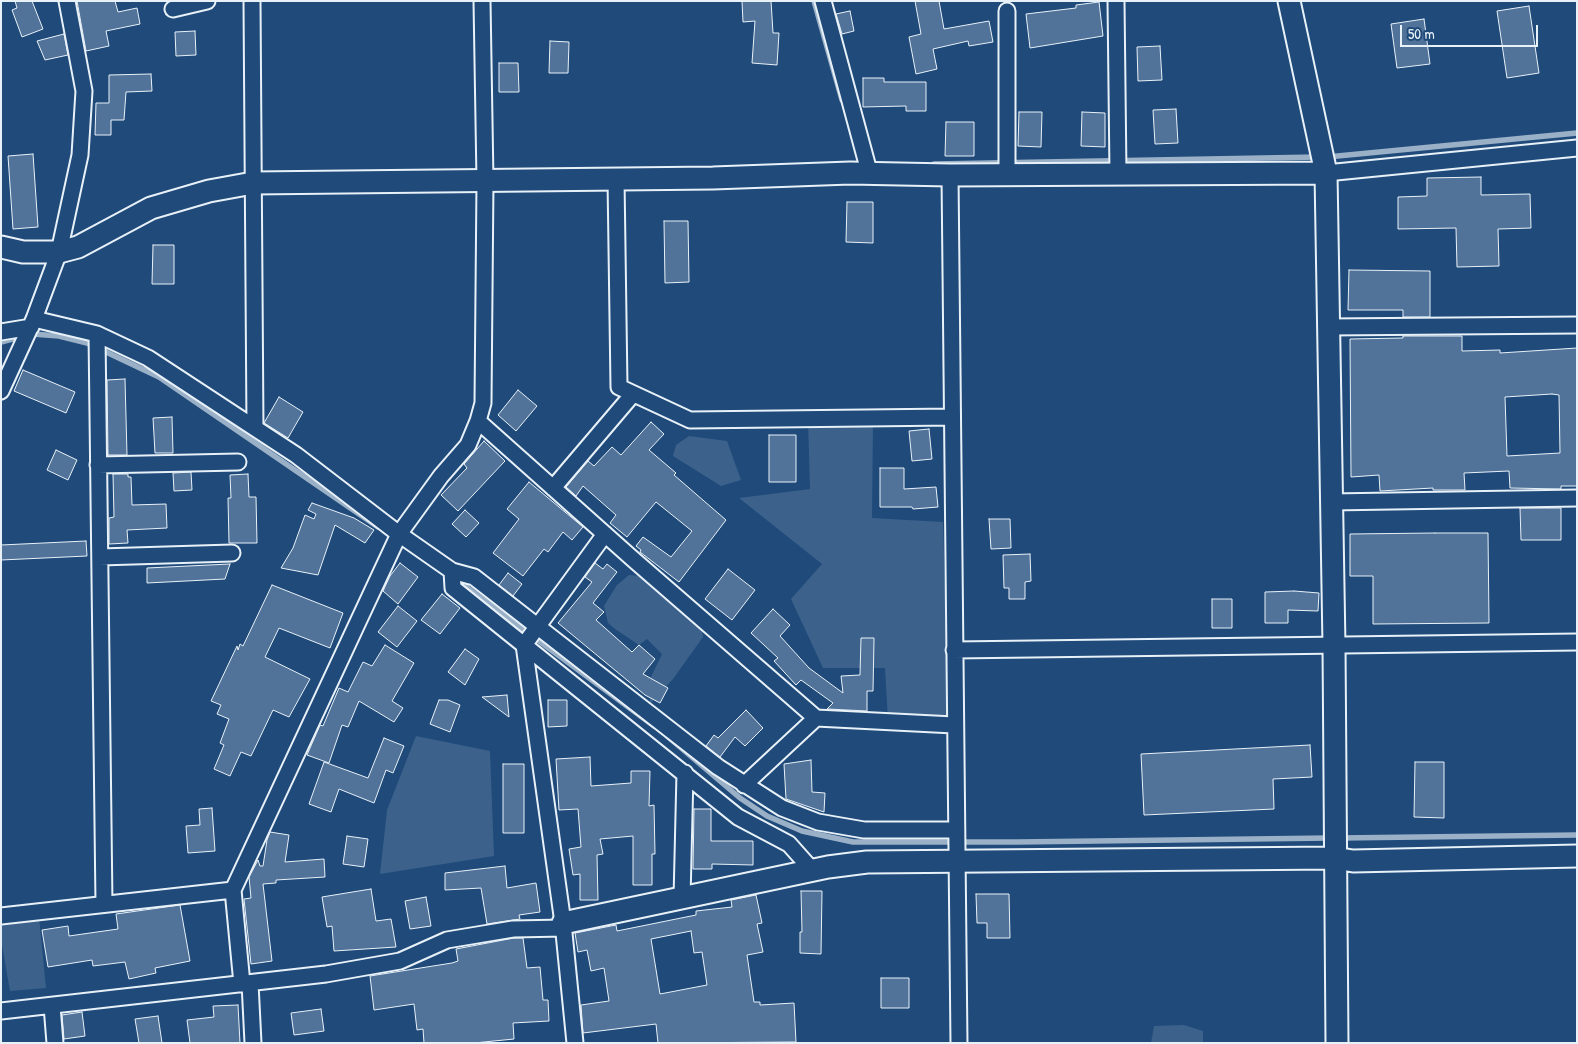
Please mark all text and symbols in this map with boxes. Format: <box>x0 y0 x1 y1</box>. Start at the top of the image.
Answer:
scale bar <box>1403 15 1540 47</box>
text: 50 m <box>1408 23 1435 44</box>

